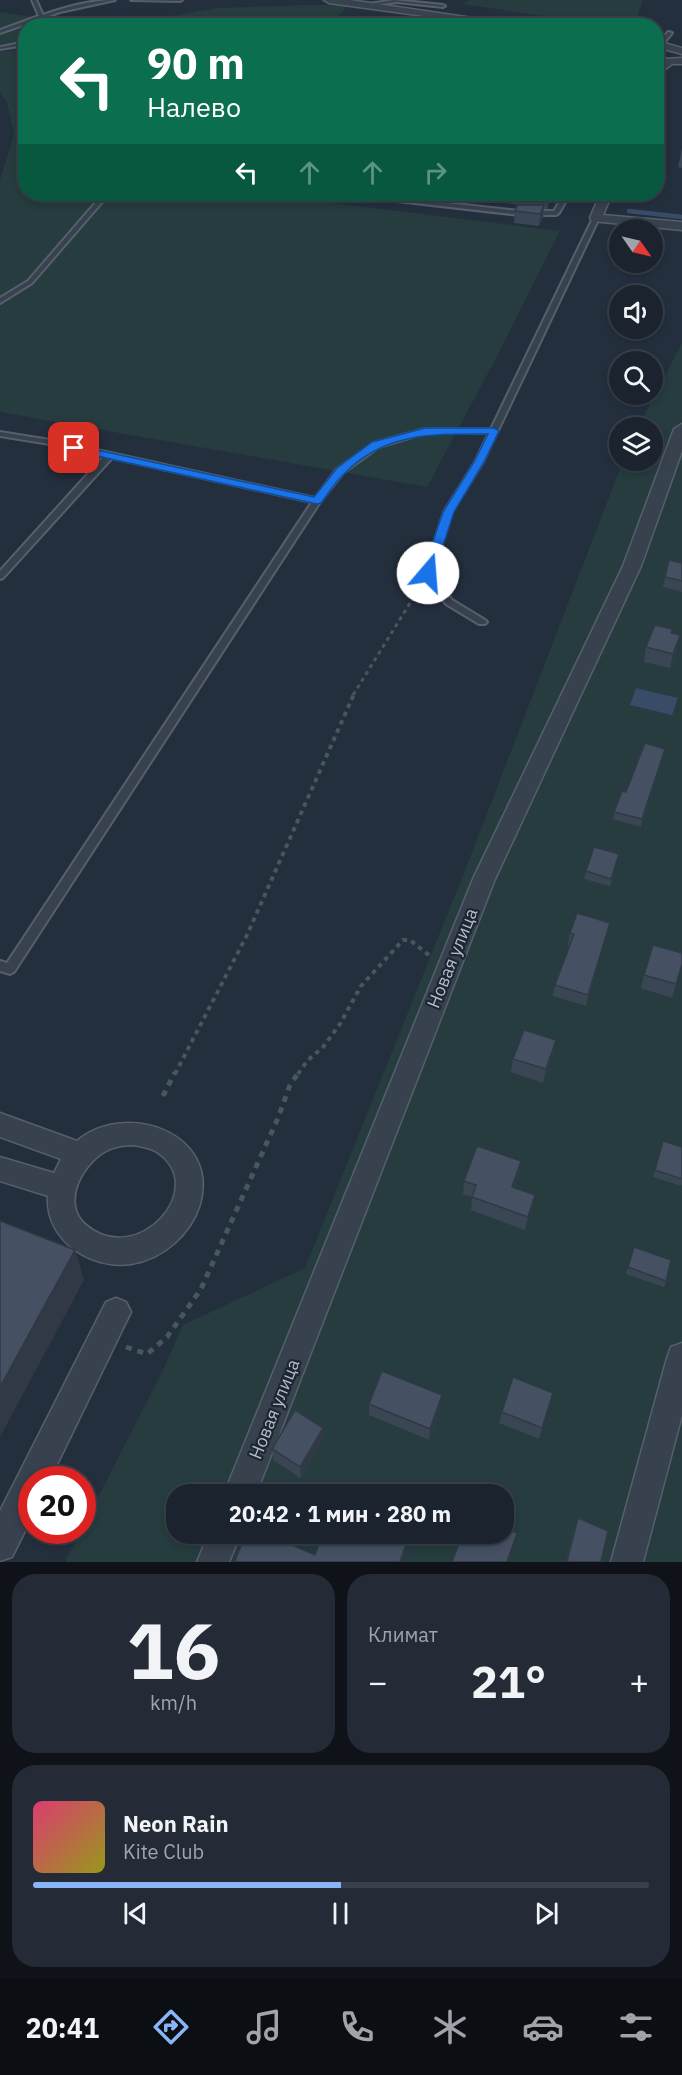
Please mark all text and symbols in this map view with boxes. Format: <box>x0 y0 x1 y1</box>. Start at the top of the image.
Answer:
text: 90 m <box>147 36 245 91</box>
icon: left <box>48 42 126 120</box>
text: Налево <box>147 89 241 124</box>
icon: left <box>230 156 263 189</box>
icon: ahead <box>293 156 326 189</box>
icon: ahead <box>356 156 389 189</box>
icon: right <box>419 156 452 189</box>
north arrow <box>609 219 663 273</box>
map controls <box>609 219 663 471</box>
button: sound <box>609 285 663 339</box>
button: search <box>609 351 663 405</box>
button: layers <box>609 417 663 471</box>
pin <box>48 422 99 473</box>
icon: arrive <box>57 431 90 464</box>
position arrow <box>396 541 460 605</box>
street label: Новая улица <box>421 904 483 1011</box>
street label: Новая улица <box>243 1355 305 1462</box>
speed limit sign: 20 <box>18 1466 96 1544</box>
text: 20:42 · 1 мин · 280 m <box>229 1499 451 1528</box>
text: 16 <box>127 1599 220 1700</box>
text: Климат <box>368 1621 438 1648</box>
text: 21° <box>471 1652 546 1710</box>
text: − <box>368 1660 388 1703</box>
text: + <box>629 1660 649 1703</box>
text: km/h <box>150 1689 197 1716</box>
text: Neon Rain <box>123 1809 229 1838</box>
text: Kite Club <box>123 1838 204 1865</box>
icon: previous <box>119 1897 152 1930</box>
icon: pause <box>324 1897 357 1930</box>
icon: next <box>530 1897 563 1930</box>
icon: directions <box>150 2006 192 2048</box>
icon: music <box>243 2006 285 2048</box>
icon: phone <box>336 2006 378 2048</box>
icon: climate <box>429 2006 471 2048</box>
icon: car <box>522 2006 564 2048</box>
icon: filters <box>615 2006 657 2048</box>
text: 20:41 <box>25 2010 99 2045</box>

